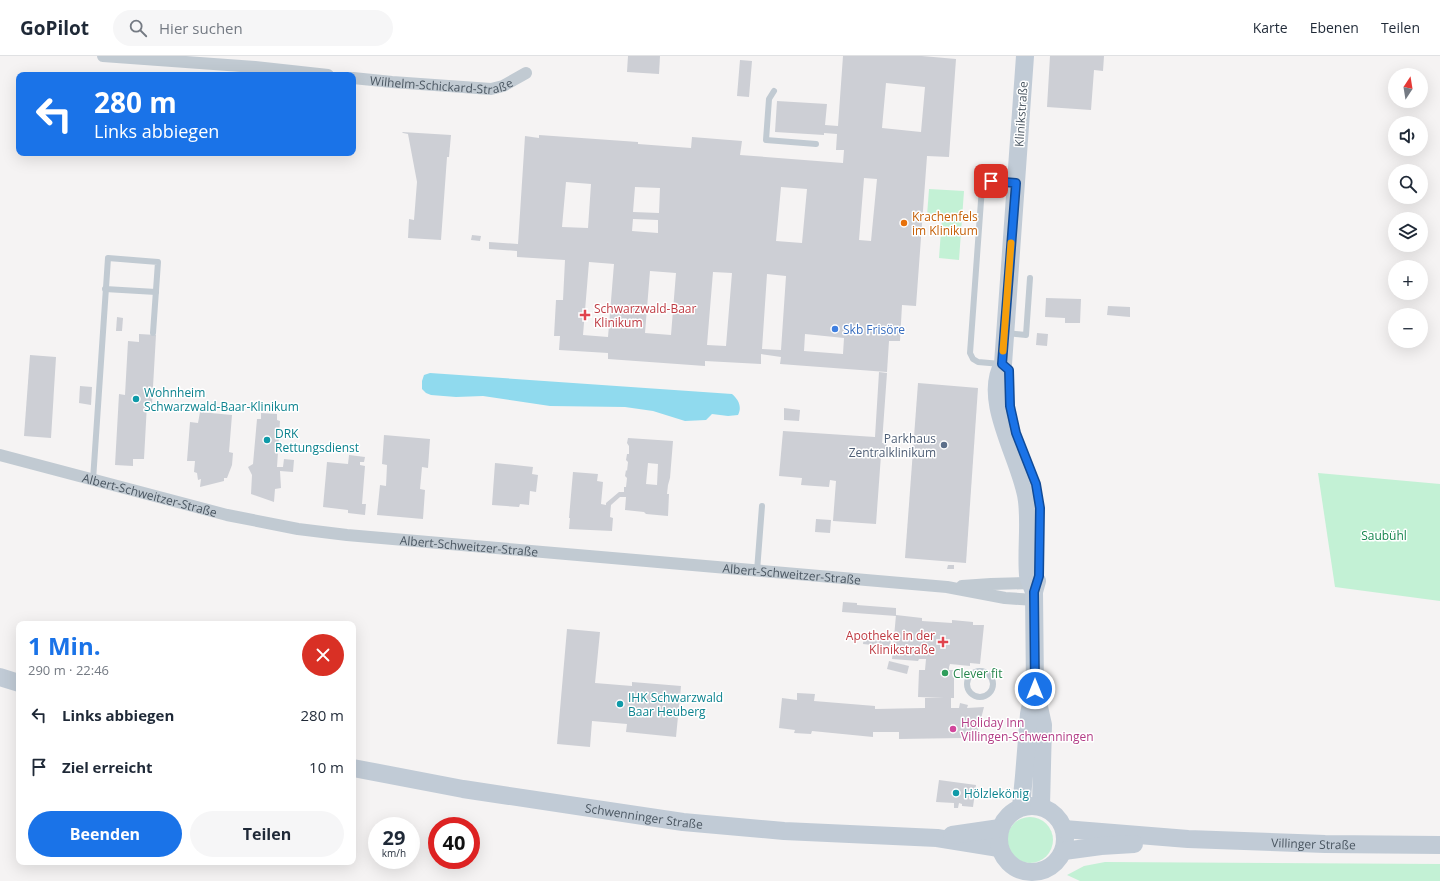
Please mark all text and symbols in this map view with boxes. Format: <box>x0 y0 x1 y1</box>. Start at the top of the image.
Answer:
search box <box>113 10 393 46</box>
text: GoPilot <box>20 15 89 41</box>
icon: search <box>127 17 149 39</box>
text: Hier suchen <box>159 18 243 38</box>
text: Karte <box>1253 18 1288 37</box>
text: Ebenen <box>1310 18 1359 37</box>
text: Teilen <box>1381 18 1420 37</box>
north arrow <box>1388 68 1428 108</box>
map controls <box>1388 68 1428 348</box>
street label: Wilhelm-Schickard-Straße <box>369 71 516 98</box>
street label: Klinikstraße <box>1010 80 1032 147</box>
text: 280 m <box>94 83 177 121</box>
icon: left <box>28 88 80 140</box>
button: sound <box>1388 116 1428 156</box>
text: Links abbiegen <box>94 119 219 143</box>
pin <box>974 164 1008 198</box>
button: search <box>1388 164 1428 204</box>
icon: arrive <box>980 170 1002 192</box>
place label: Krachenfels im Klinikum <box>912 208 978 239</box>
button: layers <box>1388 212 1428 252</box>
marker: Krachenfels im Klinikum <box>899 218 909 228</box>
button: + <box>1388 260 1428 300</box>
place label: Schwarzwald-Baar Klinikum <box>594 300 696 331</box>
button: − <box>1388 308 1428 348</box>
marker: Schwarzwald-Baar Klinikum <box>579 309 591 321</box>
place label: Skb Frisöre <box>843 321 905 338</box>
marker: Skb Frisöre <box>830 324 840 334</box>
place label: Wohnheim Schwarzwald-Baar-Klinikum <box>144 384 299 415</box>
marker: Wohnheim Schwarzwald-Baar-Klinikum <box>131 394 141 404</box>
place label: DRK Rettungsdienst <box>275 425 359 456</box>
place label: Parkhaus Zentralklinikum <box>849 430 936 461</box>
marker: DRK Rettungsdienst <box>262 435 272 445</box>
marker: Parkhaus Zentralklinikum <box>939 440 949 450</box>
street label: Albert-Schweitzer-Straße <box>81 469 219 521</box>
park label: Saubühl <box>1361 527 1407 544</box>
street label: Albert-Schweitzer-Straße <box>399 531 539 560</box>
street label: Albert-Schweitzer-Straße <box>722 559 862 588</box>
place label: Apotheke in der Klinikstraße <box>846 627 935 658</box>
text: 1 Min. <box>28 629 101 662</box>
button: close <box>302 634 344 676</box>
marker: Apotheke in der Klinikstraße <box>938 637 948 647</box>
text: 290 m · 22:46 <box>28 661 109 679</box>
place label: Clever fit <box>953 665 1002 682</box>
marker: Clever fit <box>940 668 950 678</box>
position arrow <box>1014 668 1056 710</box>
place label: IHK Schwarzwald Baar Heuberg <box>628 689 723 720</box>
marker: IHK Schwarzwald Baar Heuberg <box>615 699 625 709</box>
icon: left <box>28 704 50 726</box>
text: Links abbiegen <box>62 705 174 725</box>
text: 280 m <box>300 705 344 725</box>
place label: Holiday Inn Villingen-Schwenningen <box>961 714 1094 745</box>
marker: Holiday Inn Villingen-Schwenningen <box>948 724 958 734</box>
icon: arrive <box>28 756 50 778</box>
text: Ziel erreicht <box>62 757 153 777</box>
text: 10 m <box>309 757 344 777</box>
place label: Hölzlekönig <box>964 785 1029 802</box>
marker: Hölzlekönig <box>951 788 961 798</box>
street label: Schwenninger Straße <box>584 799 704 832</box>
button: Beenden <box>28 811 182 857</box>
button: Teilen <box>190 811 344 857</box>
speed limit sign: 40 <box>428 817 480 869</box>
text: 29 <box>383 824 405 851</box>
street label: Villinger Straße <box>1271 834 1356 853</box>
text: km/h <box>382 846 406 860</box>

